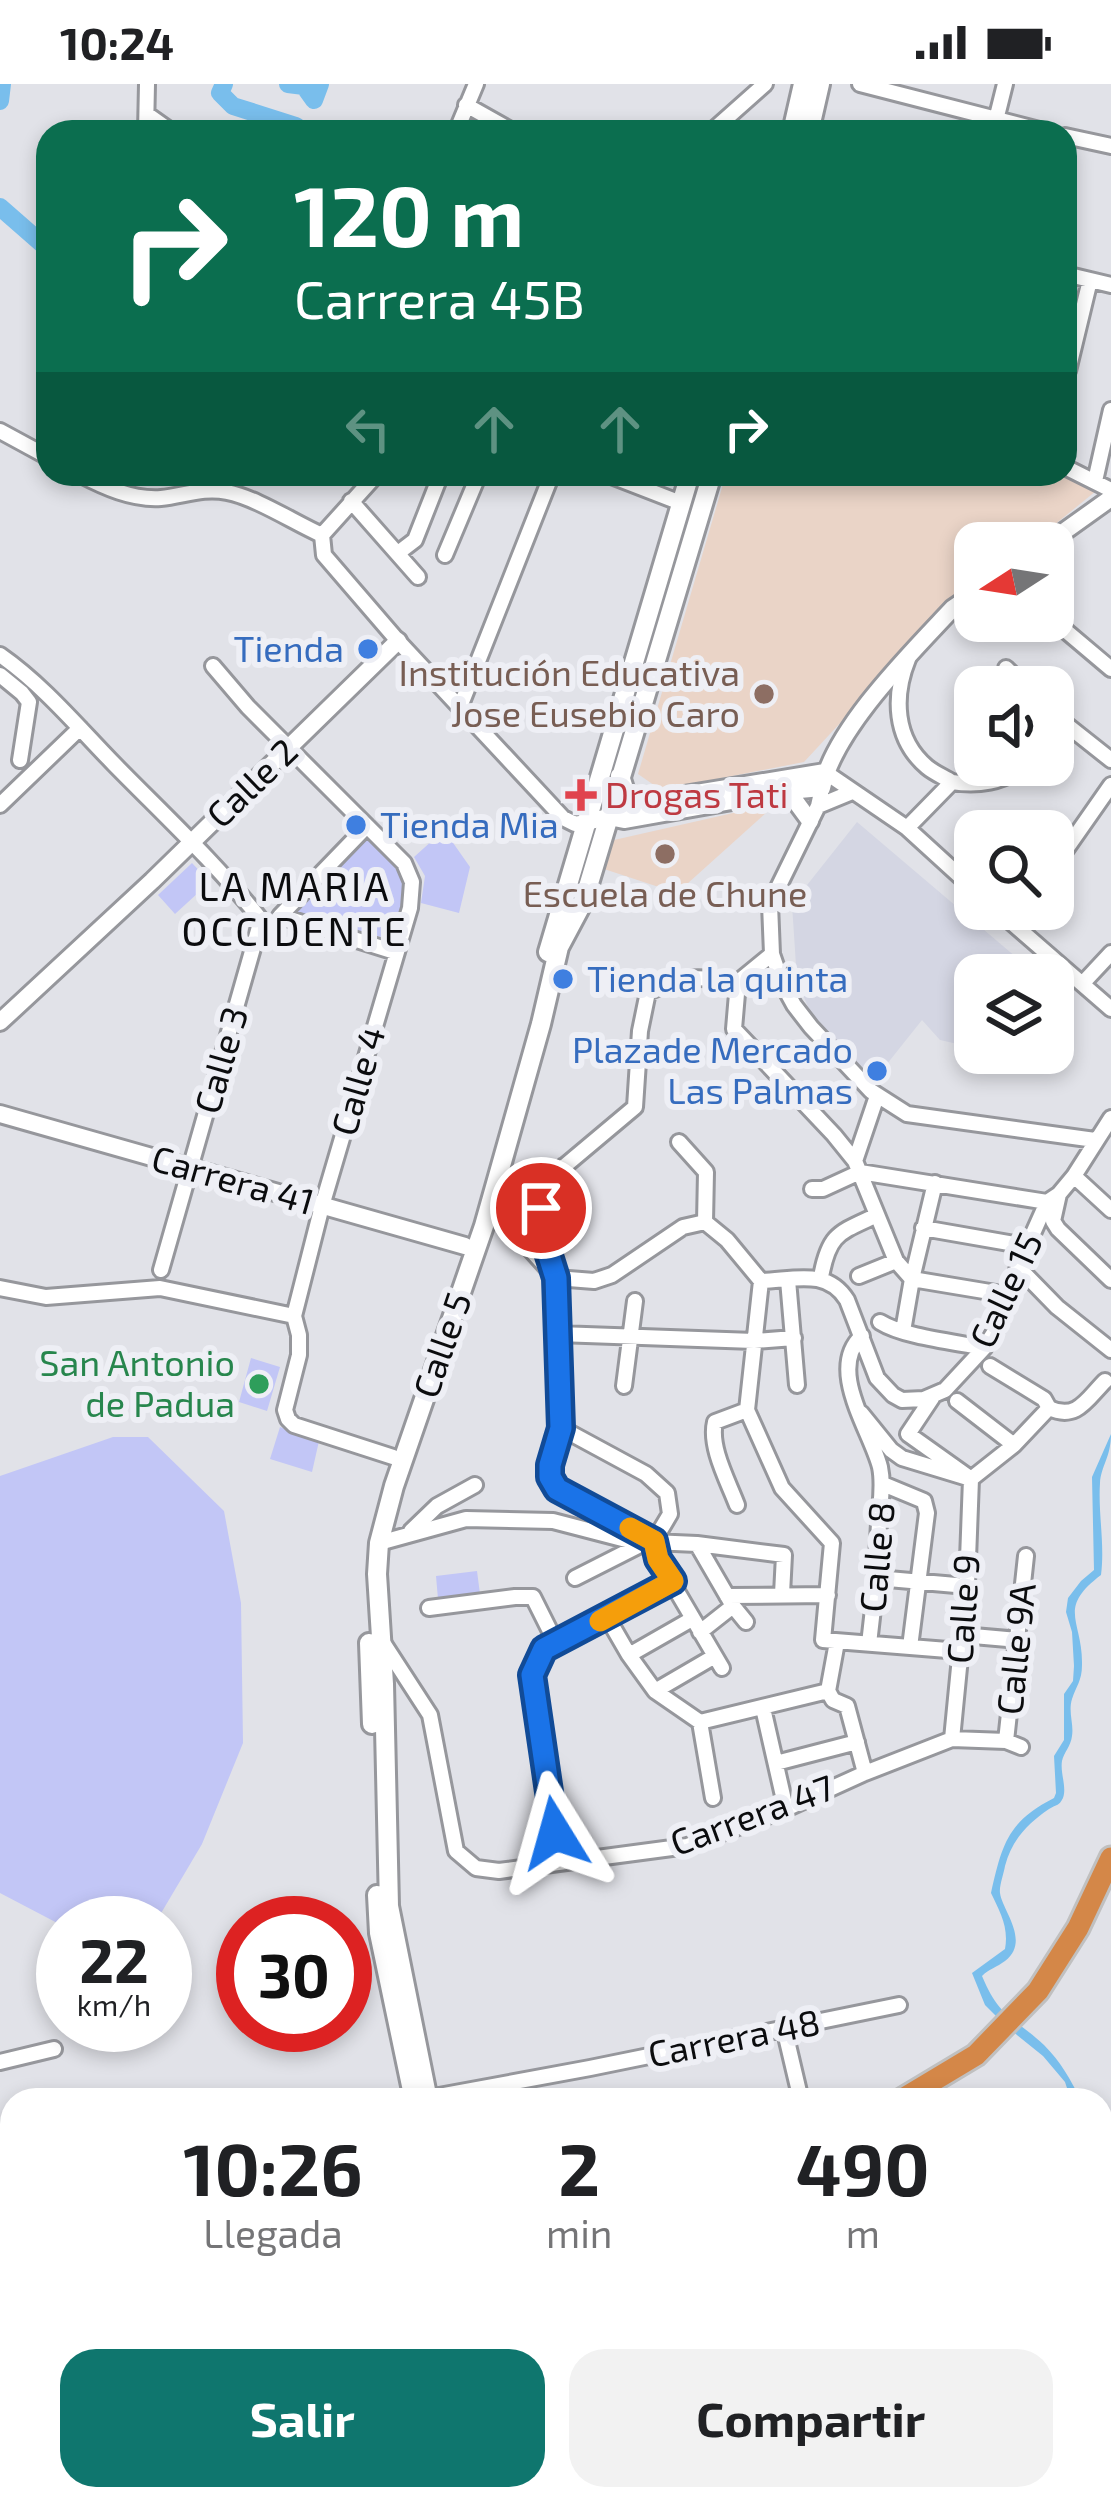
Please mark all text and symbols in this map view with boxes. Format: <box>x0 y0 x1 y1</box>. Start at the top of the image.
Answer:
text: 10:24 <box>60 15 174 69</box>
text: 120 m <box>294 163 524 264</box>
icon: right <box>96 168 252 324</box>
text: Carrera 45B <box>294 265 585 330</box>
icon: left <box>335 396 401 462</box>
icon: ahead <box>461 396 527 462</box>
icon: ahead <box>587 396 653 462</box>
icon: right <box>713 396 779 462</box>
north arrow <box>954 522 1074 642</box>
map controls <box>954 522 1074 1074</box>
place label: Tienda <box>234 626 344 669</box>
marker: Tienda <box>355 636 381 662</box>
place label: Institución Educativa Jose Eusebio Caro <box>399 650 740 734</box>
button: sound <box>954 666 1074 786</box>
marker: Institución Educativa Jose Eusebio Caro <box>751 681 777 707</box>
street label: Calle 2 <box>197 729 305 835</box>
place label: Drogas Tati <box>605 772 788 815</box>
marker: Drogas Tati <box>568 782 594 808</box>
place label: Tienda Mia <box>380 802 559 845</box>
button: search <box>954 810 1074 930</box>
marker: Tienda Mia <box>343 812 369 838</box>
marker: Escuela de Chune <box>652 841 678 867</box>
district label: LA MARIA OCCIDENTE <box>181 862 409 954</box>
place label: Escuela de Chune <box>523 871 807 914</box>
button: layers <box>954 954 1074 1074</box>
place label: Tienda la quinta <box>587 956 848 999</box>
marker: Tienda la quinta <box>550 966 576 992</box>
street label: Calle 3 <box>184 1001 255 1118</box>
street label: Calle 4 <box>321 1021 393 1140</box>
place label: Plazade Mercado Las Palmas <box>572 1027 853 1111</box>
marker: Plazade Mercado Las Palmas <box>864 1058 890 1084</box>
street label: Carrera 41 <box>147 1135 319 1222</box>
pin <box>490 1157 592 1259</box>
icon: arrive <box>508 1175 574 1241</box>
street label: Calle 15 <box>959 1225 1050 1354</box>
street label: Calle 5 <box>403 1286 479 1403</box>
place label: San Antonio de Padua <box>39 1340 235 1424</box>
marker: San Antonio de Padua <box>246 1371 272 1397</box>
street label: Calle 8 <box>849 1500 902 1614</box>
street label: Calle 9 <box>936 1553 987 1665</box>
street label: Calle 9A <box>986 1580 1043 1717</box>
street label: Carrera 47 <box>664 1764 839 1863</box>
position arrow <box>492 1770 618 1896</box>
speed limit sign: 30 <box>216 1896 372 2052</box>
text: 22 <box>79 1923 149 1995</box>
text: km/h <box>77 1986 151 2022</box>
street label: Carrera 48 <box>644 1999 823 2074</box>
text: 10:26 <box>183 2124 363 2210</box>
text: 2 <box>558 2124 600 2210</box>
text: 490 <box>796 2124 930 2210</box>
text: Llegada <box>203 2209 343 2256</box>
text: min <box>546 2209 613 2256</box>
text: m <box>846 2209 880 2256</box>
button: Salir <box>60 2349 545 2487</box>
button: Compartir <box>569 2349 1053 2487</box>

